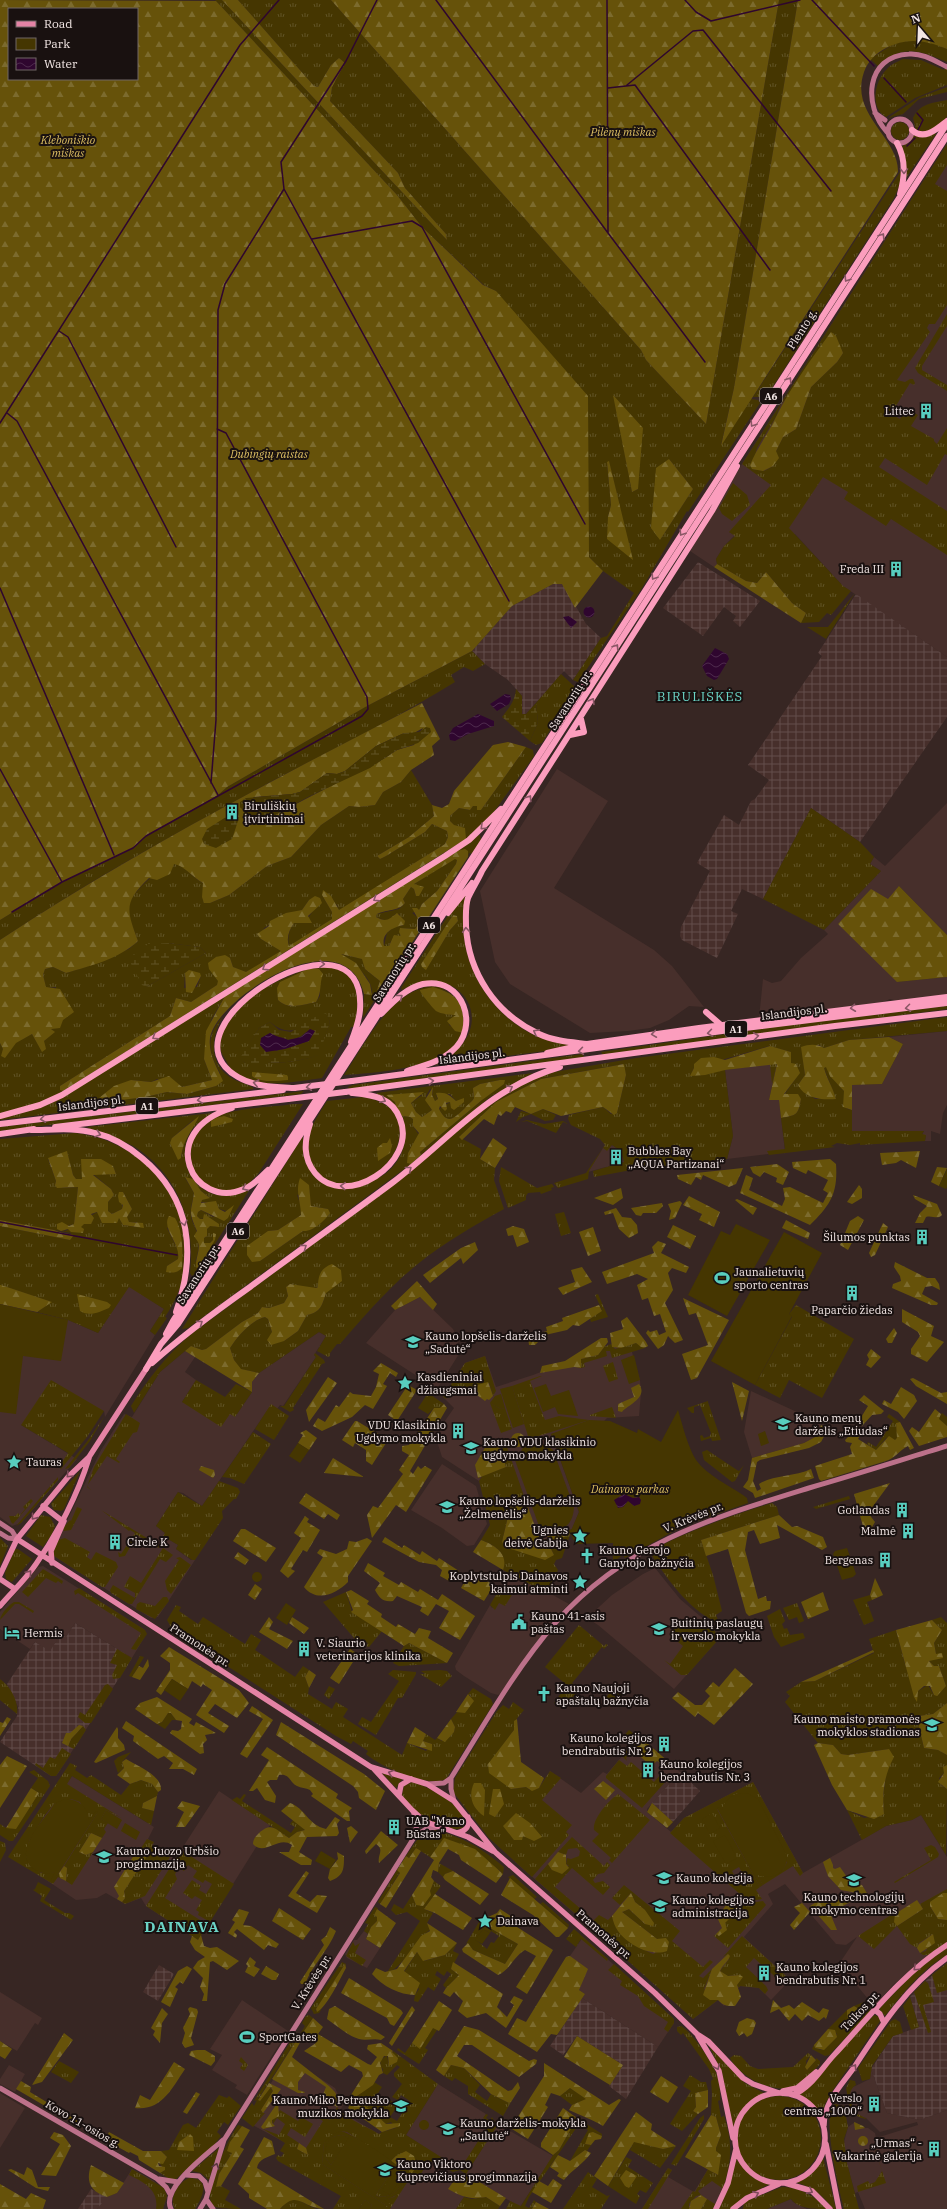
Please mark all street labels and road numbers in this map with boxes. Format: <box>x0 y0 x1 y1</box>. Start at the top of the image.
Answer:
street label: Plento g. <box>784 306 820 352</box>
road number: A6 <box>760 388 782 404</box>
street label: Savanorių pr. <box>545 667 595 733</box>
road number: A6 <box>418 917 440 933</box>
street label: Savanorių pr. <box>369 939 419 1005</box>
street label: Islandijos pl. <box>760 1001 828 1023</box>
road number: A1 <box>725 1021 747 1037</box>
street label: Islandijos pl. <box>438 1045 506 1067</box>
street label: Islandijos pl. <box>57 1092 125 1114</box>
road number: A1 <box>136 1098 158 1114</box>
road number: A6 <box>227 1223 249 1239</box>
street label: Savanorių pr. <box>173 1241 223 1307</box>
street label: V. Krėvės pr. <box>661 1499 725 1535</box>
street label: Pramonės pr. <box>167 1620 233 1670</box>
street label: Pramonės pr. <box>574 1906 635 1962</box>
street label: V. Krėvės pr. <box>288 1951 334 2013</box>
street label: Taikos pr. <box>838 1988 882 2034</box>
street label: Kovo 11-osios g. <box>43 2097 123 2151</box>

